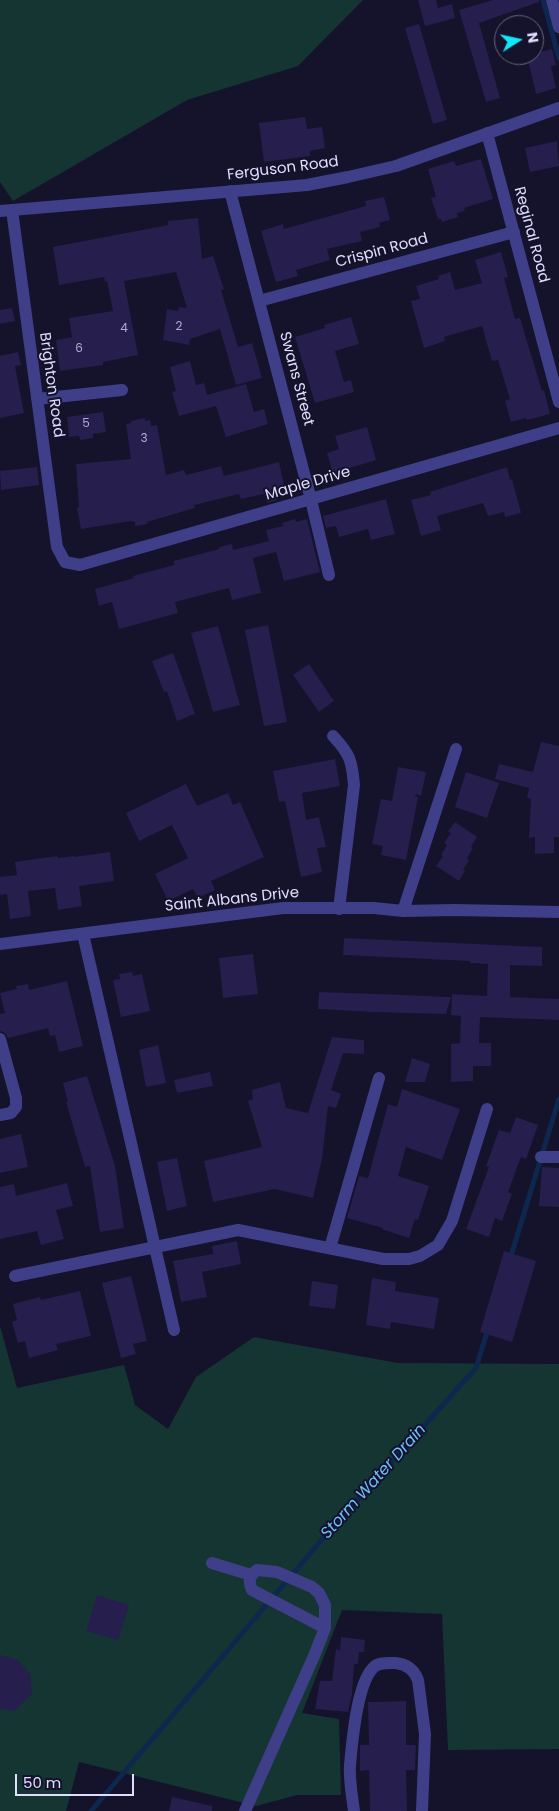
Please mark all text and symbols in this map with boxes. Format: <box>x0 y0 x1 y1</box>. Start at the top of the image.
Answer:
north arrow <box>494 15 544 65</box>
text: N <box>522 31 544 44</box>
street label: Ferguson Road <box>226 153 340 185</box>
street label: Reginal Road <box>510 185 552 285</box>
street label: Crispin Road <box>334 230 430 272</box>
house number: 2 <box>176 320 182 334</box>
house number: 4 <box>120 322 128 336</box>
street label: Swans Street <box>275 330 317 428</box>
street label: Brighton Road <box>35 331 67 439</box>
house number: 6 <box>75 342 83 356</box>
house number: 5 <box>82 417 90 431</box>
house number: 3 <box>140 432 148 446</box>
street label: Maple Drive <box>263 463 353 505</box>
street label: Saint Albans Drive <box>164 884 300 916</box>
water label: Storm Water Drain <box>317 1421 431 1543</box>
scale bar <box>18 1764 136 1796</box>
text: 50 m <box>23 1772 61 1793</box>

